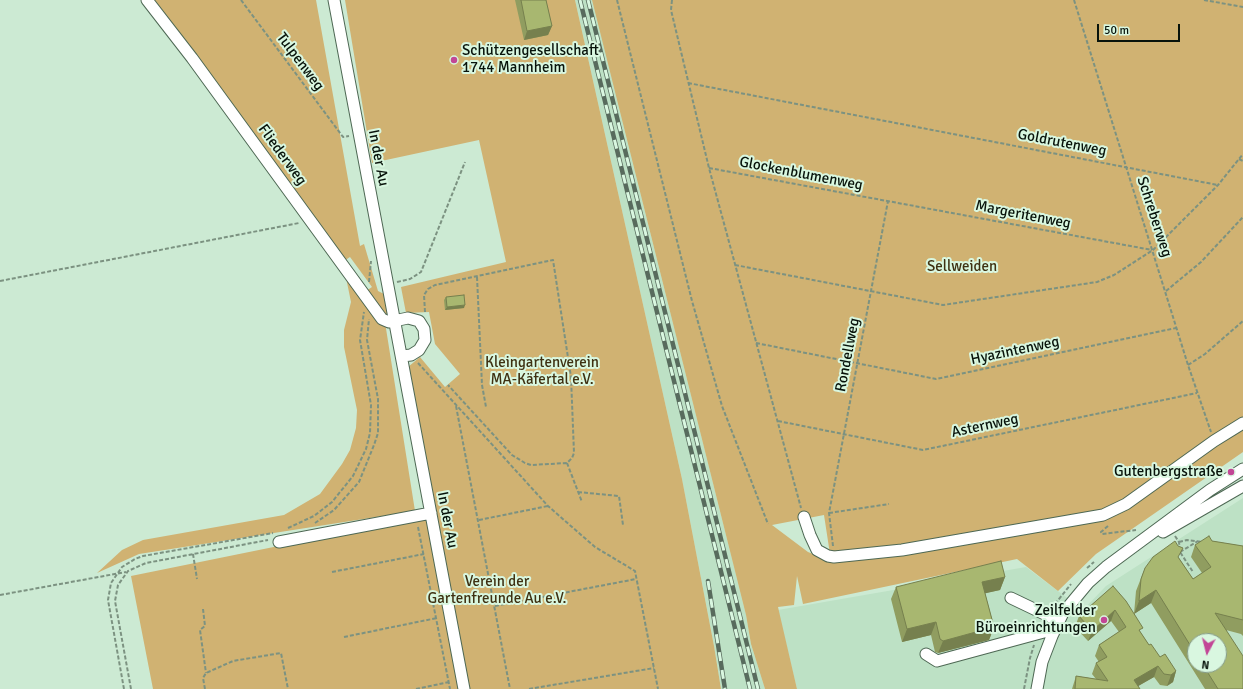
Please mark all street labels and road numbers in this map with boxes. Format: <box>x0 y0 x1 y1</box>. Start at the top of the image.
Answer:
street label: Tulpenweg <box>272 29 328 95</box>
street label: Fliederweg <box>254 121 310 189</box>
street label: Goldrutenweg <box>1016 126 1108 160</box>
street label: In der Au <box>364 128 392 188</box>
street label: Glockenblumenweg <box>738 153 864 195</box>
street label: Schreberweg <box>1133 174 1175 260</box>
street label: Margeritenweg <box>974 197 1072 233</box>
street label: Rondellweg <box>832 317 864 393</box>
street label: Hyazintenweg <box>969 333 1061 369</box>
street label: Asternweg <box>950 410 1020 442</box>
street label: In der Au <box>433 490 461 550</box>

